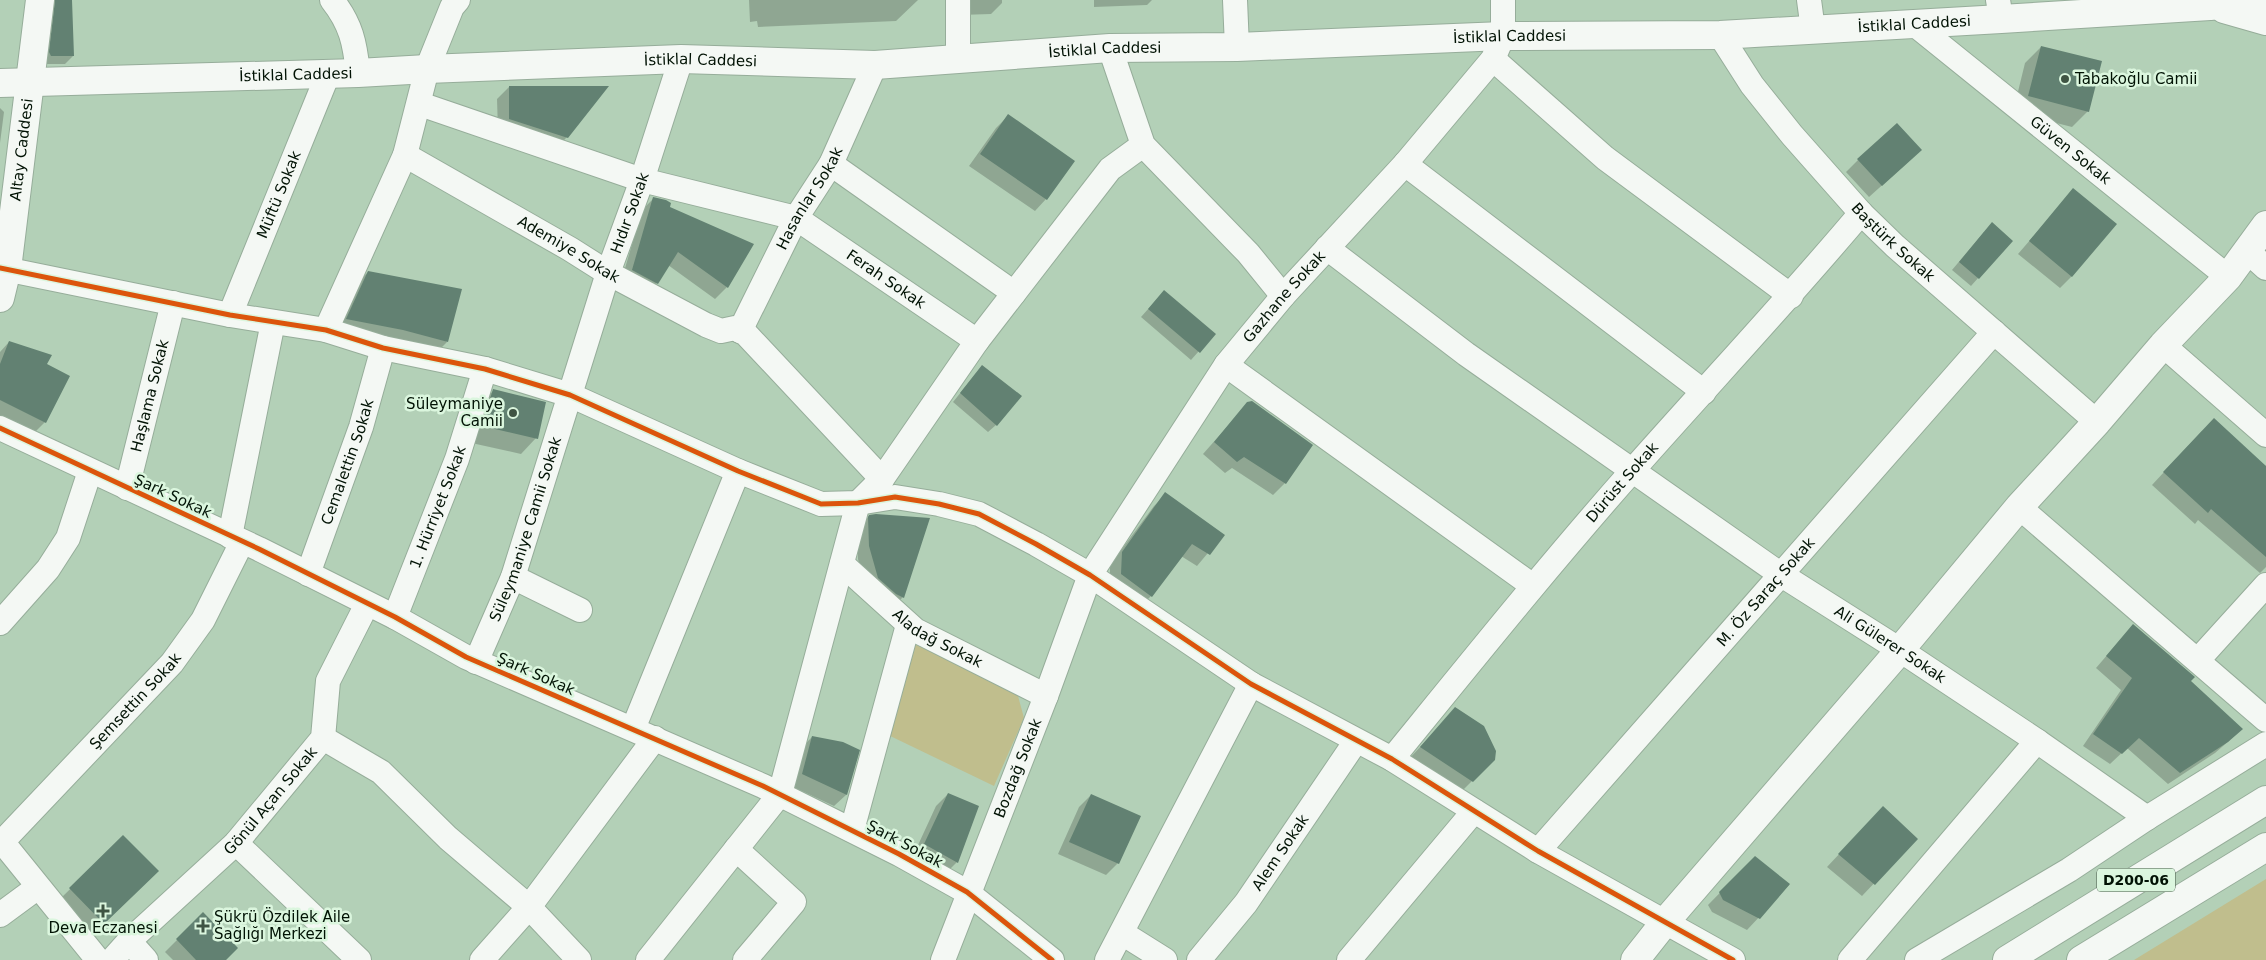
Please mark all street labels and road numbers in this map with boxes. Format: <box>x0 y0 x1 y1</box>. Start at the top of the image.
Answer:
street label: İstiklal Caddesi <box>1857 12 1971 36</box>
street label: İstiklal Caddesi <box>1453 27 1566 47</box>
street label: İstiklal Caddesi <box>1048 39 1162 61</box>
street label: İstiklal Caddesi <box>644 50 757 70</box>
street label: İstiklal Caddesi <box>239 64 353 85</box>
street label: Altay Caddesi <box>6 97 37 202</box>
street label: Güven Sokak <box>2026 112 2115 188</box>
street label: Hasanlar Sokak <box>773 144 847 253</box>
street label: Müftü Sokak <box>253 148 305 241</box>
street label: Hıdır Sokak <box>607 170 653 256</box>
street label: Baştürk Sokak <box>1847 199 1939 286</box>
street label: Ademiye Sokak <box>515 212 623 287</box>
street label: Ferah Sokak <box>843 246 929 313</box>
street label: Gazhane Sokak <box>1239 247 1329 346</box>
street label: Haşlama Sokak <box>127 337 173 454</box>
street label: Cemalettin Sokak <box>317 396 377 527</box>
street label: Süleymaniye Camii Sokak <box>486 434 565 624</box>
street label: Dürüst Sokak <box>1582 438 1662 526</box>
street label: 1. Hürriyet Sokak <box>406 443 470 571</box>
street label: Şark Sokak <box>131 470 215 522</box>
street label: M. Öz Saraç Sokak <box>1713 533 1819 650</box>
street label: Ali Gülerer Sokak <box>1831 602 1950 687</box>
street label: Aladağ Sokak <box>889 605 986 672</box>
street label: Şemsettin Sokak <box>86 649 185 753</box>
street label: Şark Sokak <box>494 649 578 699</box>
street label: Bozdağ Sokak <box>990 715 1046 820</box>
street label: Gönül Açan Sokak <box>220 743 321 859</box>
street label: Alem Sokak <box>1248 811 1313 894</box>
street label: Şark Sokak <box>864 816 946 872</box>
road number: D200-06 <box>2097 868 2175 892</box>

